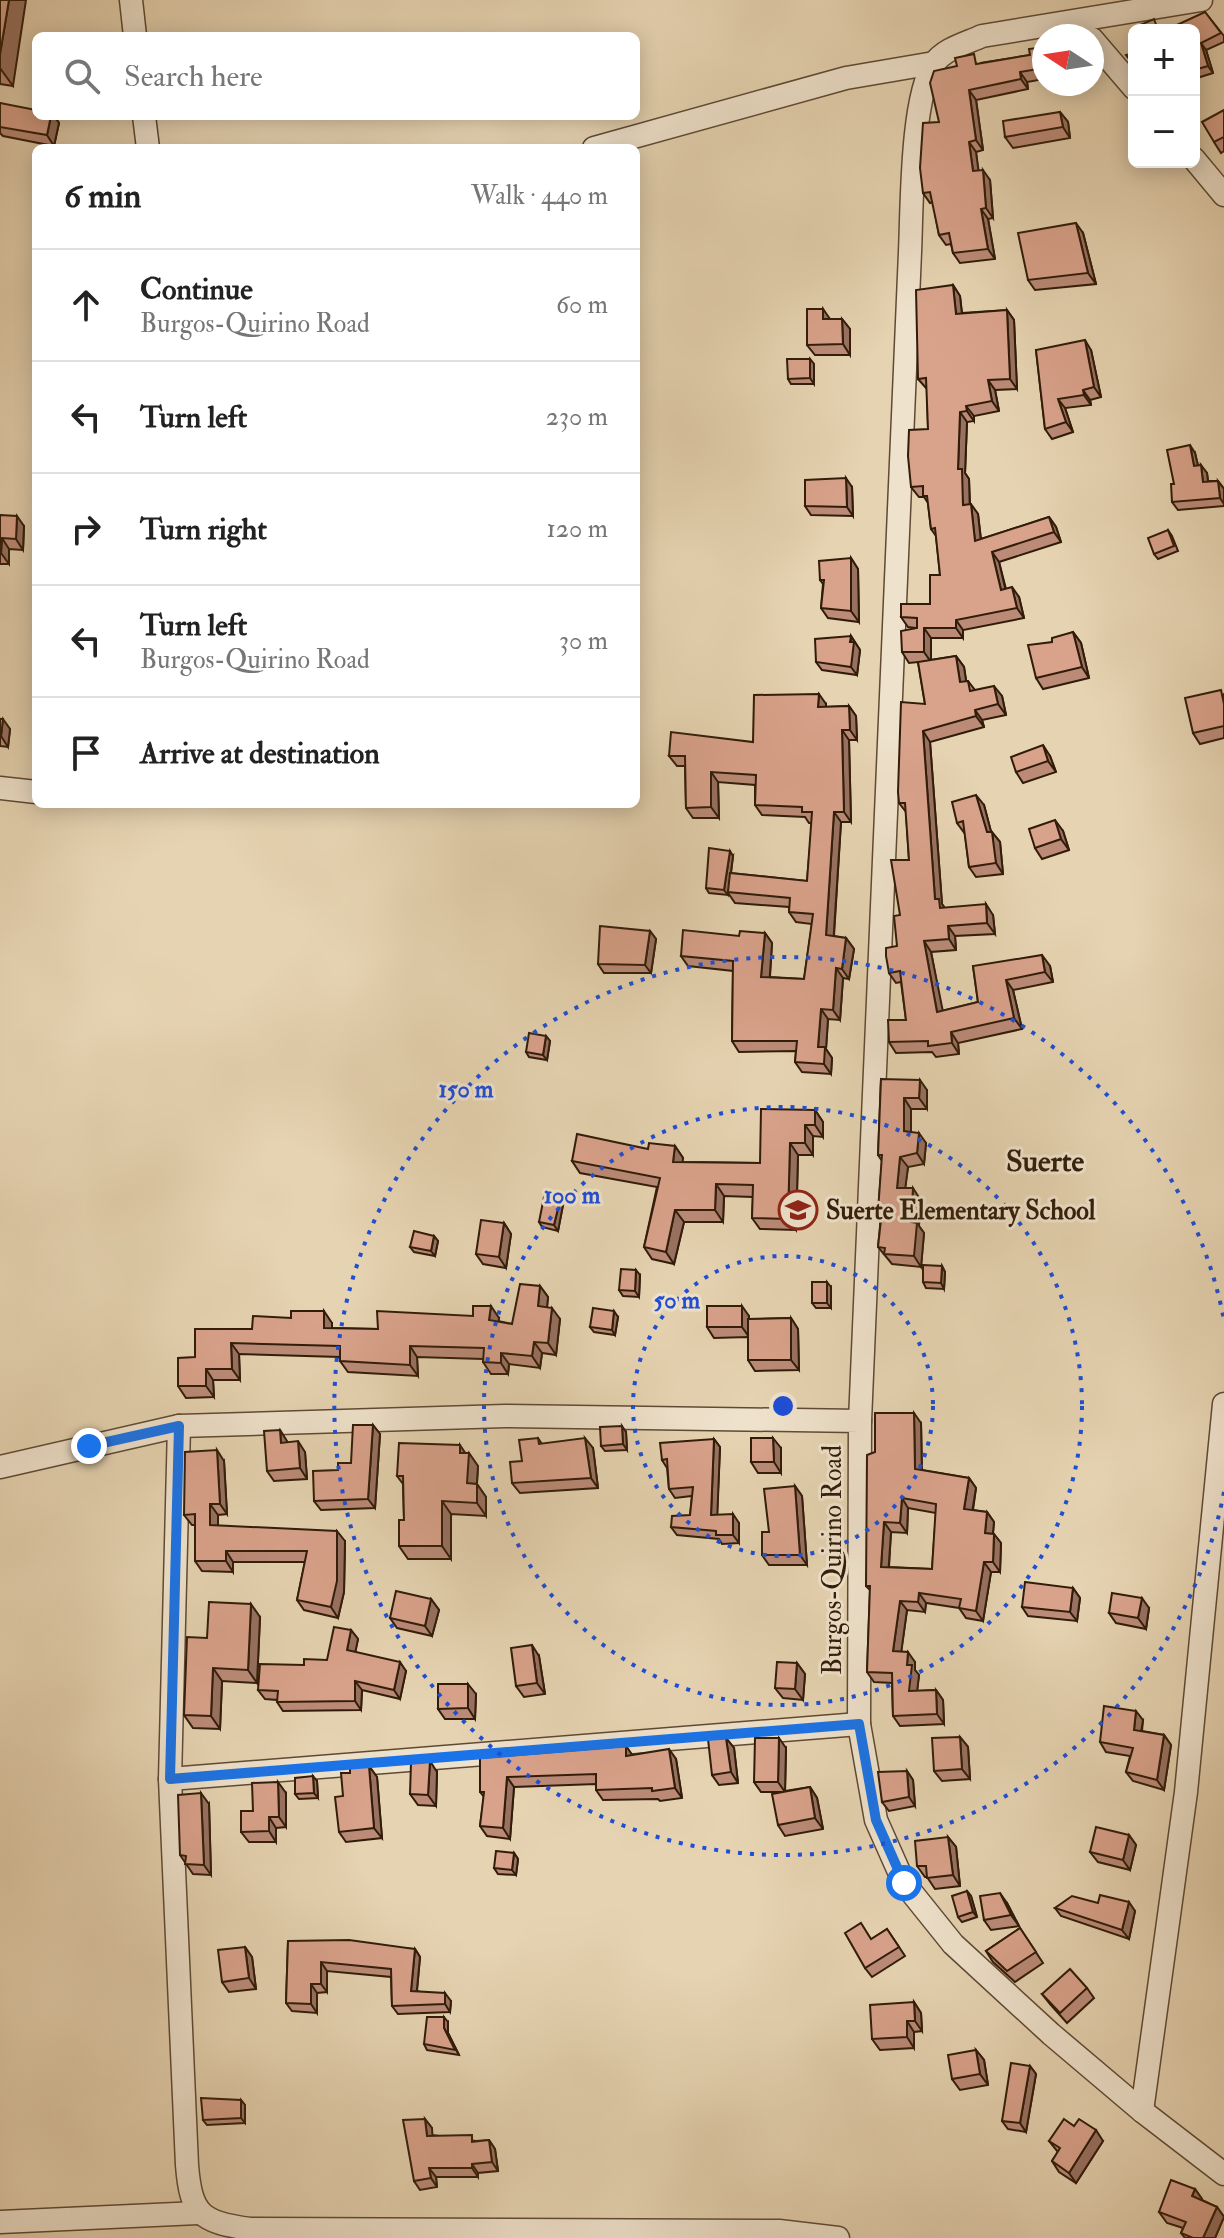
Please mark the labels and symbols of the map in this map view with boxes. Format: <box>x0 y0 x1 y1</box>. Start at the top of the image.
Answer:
north arrow <box>1032 24 1104 96</box>
text: 150 m <box>439 1074 494 1105</box>
district label: Suerte <box>1006 1143 1084 1180</box>
text: 100 m <box>544 1180 601 1211</box>
school or university icon: Suerte Elementary School <box>777 1189 819 1231</box>
place label: Suerte Elementary School <box>826 1195 1096 1228</box>
text: 50 m <box>654 1285 701 1316</box>
centre of rings <box>769 1392 797 1420</box>
route end <box>71 1428 107 1464</box>
street label: Burgos-Quirino Road <box>817 1445 849 1675</box>
route start <box>886 1865 922 1901</box>

